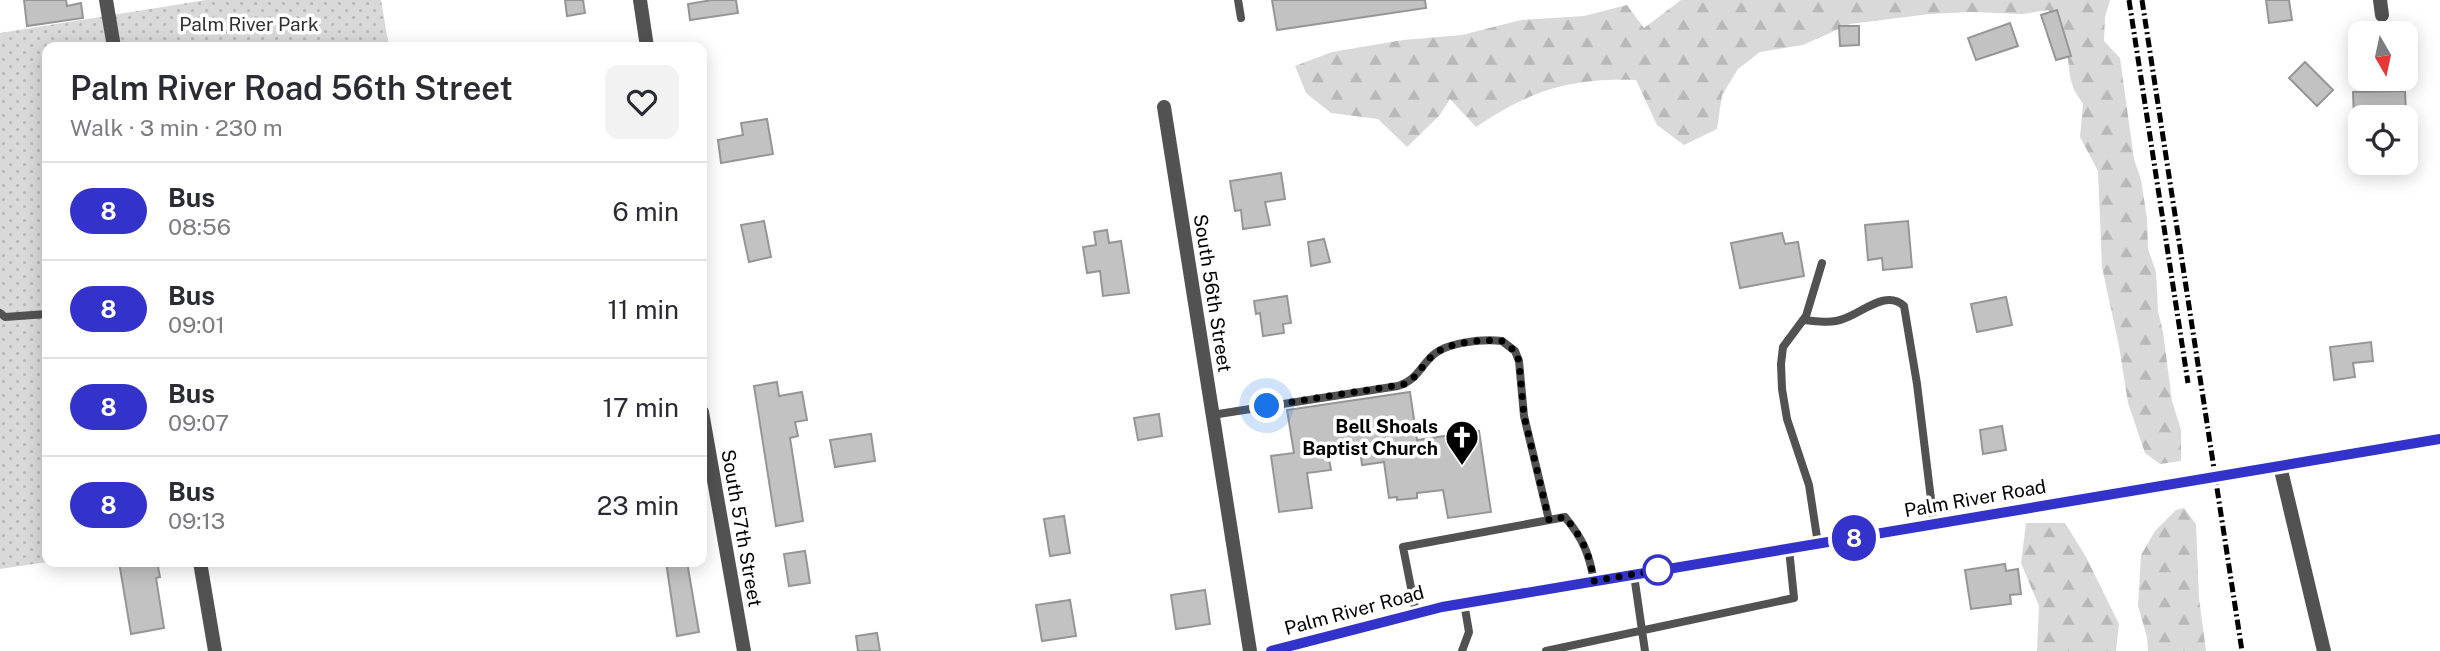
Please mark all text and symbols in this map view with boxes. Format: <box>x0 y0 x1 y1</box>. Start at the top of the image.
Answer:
park label: Palm River Park <box>179 13 319 35</box>
north arrow <box>2348 21 2418 91</box>
map controls <box>2348 21 2418 175</box>
button: heart <box>605 65 679 139</box>
text: Palm River Road 56th Street <box>70 69 513 107</box>
button: locate <box>2348 105 2418 175</box>
text: Walk · 3 min · 230 m <box>70 114 283 141</box>
text: Bus <box>168 182 215 213</box>
text: 6 min <box>612 196 679 227</box>
text: 8 <box>100 197 117 225</box>
street label: South 56th Street <box>1190 212 1236 374</box>
text: 08:56 <box>168 213 231 240</box>
text: Bus <box>168 280 215 311</box>
text: 11 min <box>607 294 679 325</box>
text: 8 <box>100 295 117 323</box>
text: 09:01 <box>168 311 225 338</box>
text: Bus <box>168 378 215 409</box>
your location <box>1249 388 1284 423</box>
text: 17 min <box>602 392 679 423</box>
text: 8 <box>100 393 117 421</box>
text: 09:07 <box>168 409 229 436</box>
place label: Bell Shoals Baptist Church <box>1302 415 1438 459</box>
church icon: Bell Shoals Baptist Church <box>1443 418 1481 467</box>
street label: South 57th Street <box>717 448 767 608</box>
street label: Palm River Road <box>1902 475 2048 521</box>
text: Bus <box>168 476 215 507</box>
text: 23 min <box>597 490 679 521</box>
text: 8 <box>100 491 117 519</box>
text: 09:13 <box>168 507 225 534</box>
line badge: 8 <box>1831 515 1877 561</box>
text: 8 <box>1846 524 1862 552</box>
unlabelled marker <box>1643 555 1673 585</box>
street label: Palm River Road <box>1282 581 1426 639</box>

